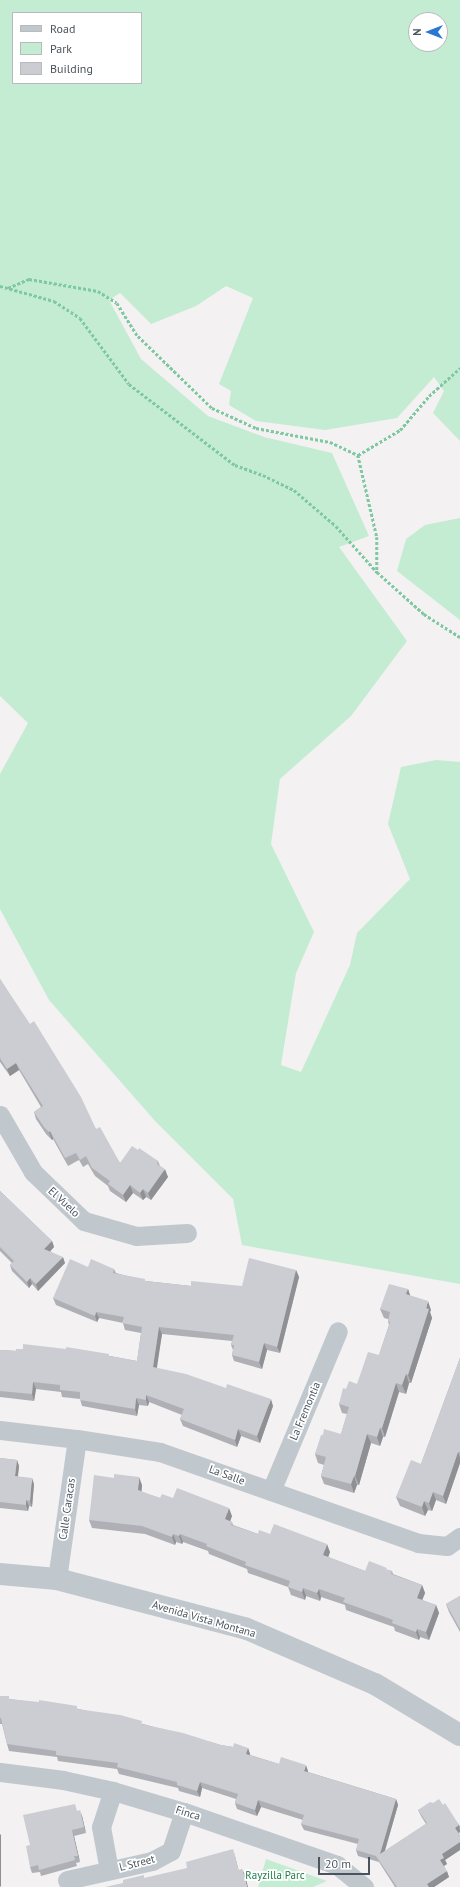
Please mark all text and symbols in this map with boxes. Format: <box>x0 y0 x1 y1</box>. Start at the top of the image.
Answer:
legend <box>12 12 142 84</box>
north arrow <box>408 12 448 52</box>
text: Road <box>50 21 75 36</box>
text: N <box>410 28 424 36</box>
text: Park <box>50 41 72 56</box>
text: Building <box>50 61 93 76</box>
street label: El Vuelo <box>45 1184 83 1220</box>
street label: La Fremontia <box>287 1380 323 1442</box>
street label: La Salle <box>207 1462 247 1488</box>
street label: Calle Caracas <box>56 1477 78 1541</box>
street label: Avenida Vista Montana <box>151 1598 257 1640</box>
street label: Finca <box>174 1803 202 1823</box>
scale bar <box>320 1849 372 1875</box>
street label: L Street <box>118 1852 156 1874</box>
text: 20 m <box>325 1856 351 1871</box>
park label: Rayzilla Parc <box>245 1868 305 1882</box>

